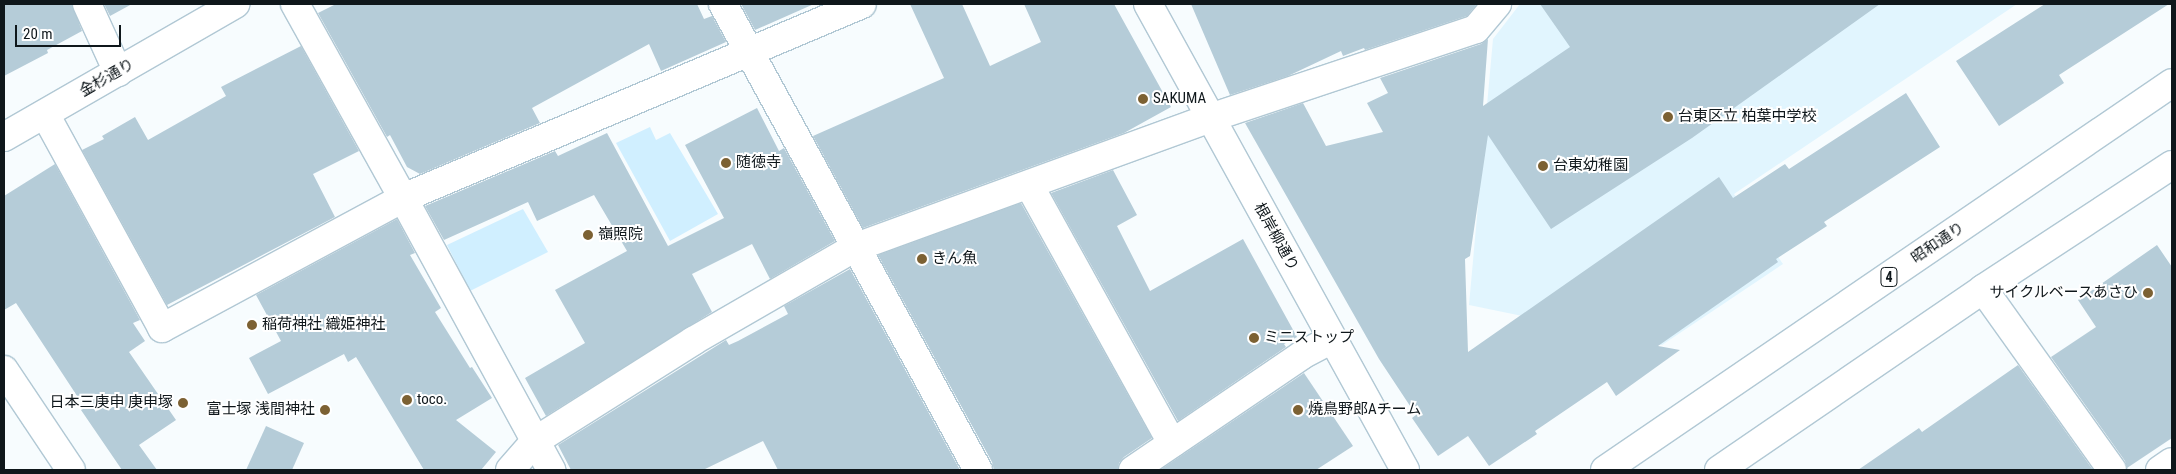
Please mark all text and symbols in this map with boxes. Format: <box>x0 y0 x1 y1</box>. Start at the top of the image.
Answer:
scale bar <box>18 15 124 47</box>
text: 20 m <box>23 25 53 43</box>
street label: 金杉通り <box>77 55 137 101</box>
place label: SAKUMA <box>1153 90 1206 108</box>
marker: SAKUMA <box>1137 93 1149 105</box>
place label: 台東区立 柏葉中学校 <box>1678 108 1816 126</box>
marker: 台東区立 柏葉中学校 <box>1662 111 1674 123</box>
place label: 随徳寺 <box>736 154 781 172</box>
marker: 随徳寺 <box>720 157 732 169</box>
place label: 台東幼稚園 <box>1553 157 1628 175</box>
marker: 台東幼稚園 <box>1537 160 1549 172</box>
street label: 根岸柳通り <box>1250 200 1302 274</box>
street label: 昭和通り <box>1908 219 1968 267</box>
place label: 嶺照院 <box>598 226 643 244</box>
marker: 嶺照院 <box>582 229 594 241</box>
place label: きん魚 <box>932 250 977 268</box>
marker: きん魚 <box>916 253 928 265</box>
road number: 4 <box>1880 266 1898 288</box>
place label: サイクルベースあさひ <box>1988 284 2138 302</box>
marker: サイクルベースあさひ <box>2142 287 2154 299</box>
place label: 稲荷神社 織姫神社 <box>262 316 385 334</box>
marker: 稲荷神社 織姫神社 <box>246 319 258 331</box>
place label: ミニストップ <box>1264 329 1354 347</box>
marker: ミニストップ <box>1248 332 1260 344</box>
place label: toco. <box>417 391 447 409</box>
place label: 日本三庚申 庚申塚 <box>50 394 173 412</box>
marker: toco. <box>401 394 413 406</box>
marker: 日本三庚申 庚申塚 <box>177 397 189 409</box>
place label: 富士塚 浅間神社 <box>207 401 315 419</box>
place label: 焼鳥野郎Aチーム <box>1308 401 1422 419</box>
marker: 富士塚 浅間神社 <box>319 404 331 416</box>
marker: 焼鳥野郎Aチーム <box>1292 404 1304 416</box>

